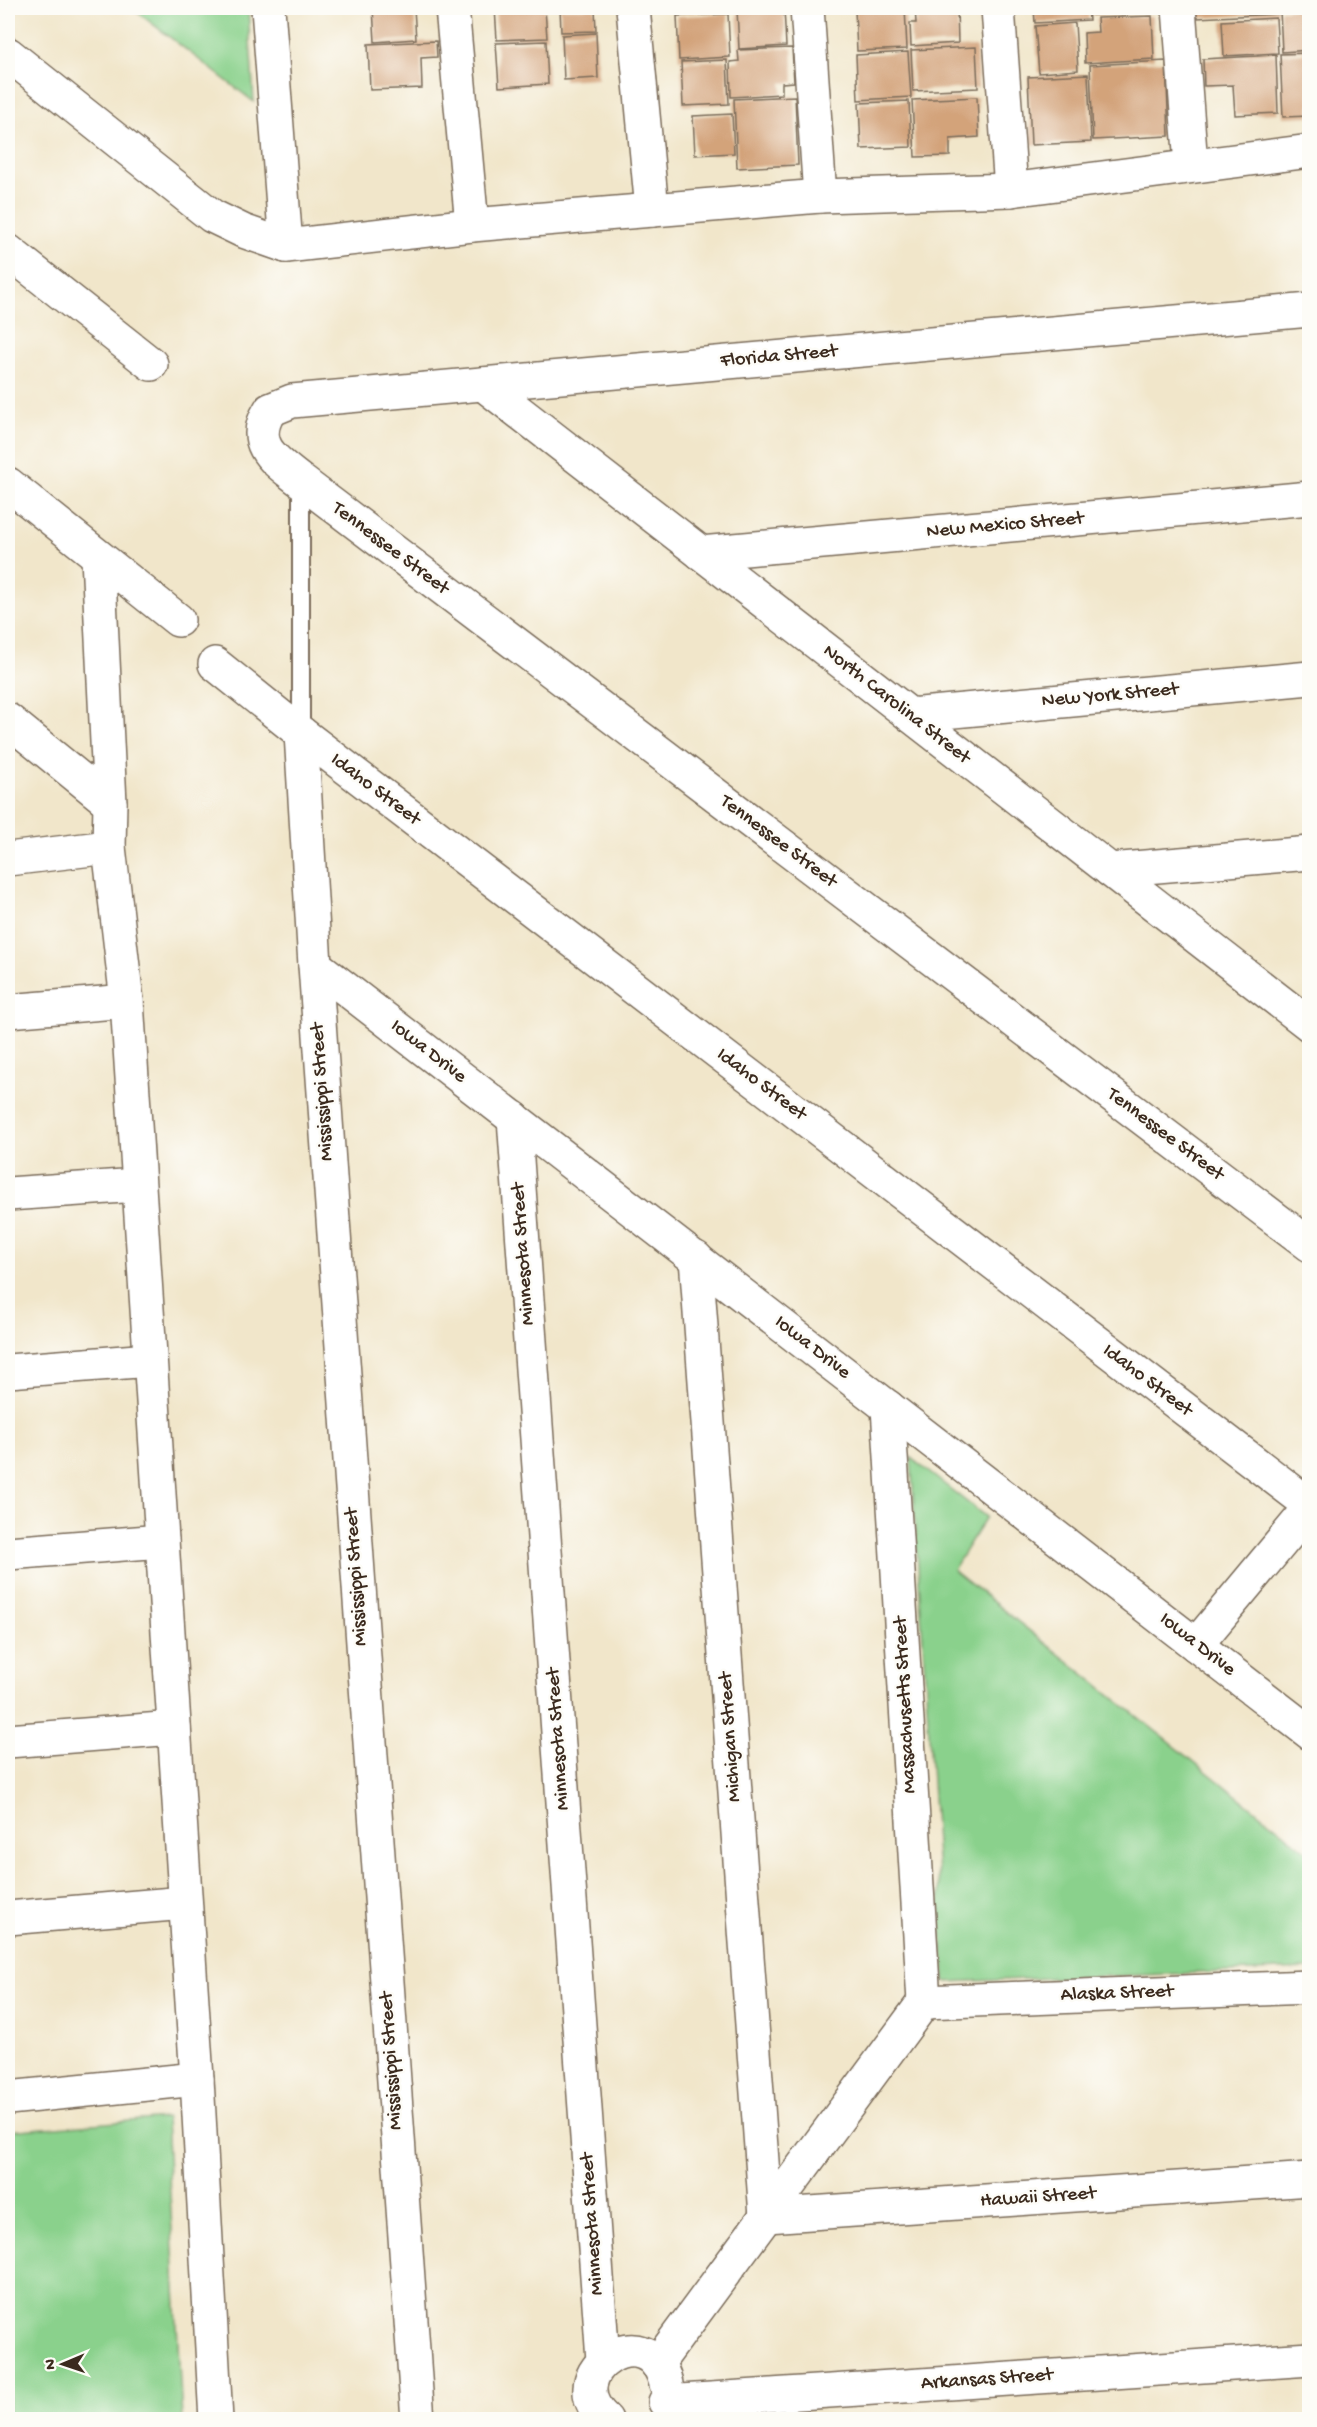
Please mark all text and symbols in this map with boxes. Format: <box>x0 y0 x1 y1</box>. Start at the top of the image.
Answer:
street label: Florida Street <box>719 340 840 374</box>
street label: Tennessee Street <box>326 497 455 602</box>
street label: New Mexico Street <box>925 508 1086 544</box>
street label: North Carolina Street <box>818 640 976 771</box>
street label: New York Street <box>1041 678 1181 713</box>
street label: Idaho Street <box>325 749 426 832</box>
street label: Tennessee Street <box>714 790 843 895</box>
street label: Iowa Drive <box>385 1015 471 1089</box>
street label: Mississippi Street <box>307 1020 339 1162</box>
street label: Idaho Street <box>711 1044 812 1127</box>
street label: Tennessee Street <box>1101 1083 1230 1188</box>
street label: Minnesota Street <box>507 1180 540 1326</box>
street label: Iowa Drive <box>769 1311 855 1385</box>
street label: Idaho Street <box>1097 1340 1198 1423</box>
street label: Mississippi Street <box>341 1505 373 1647</box>
street label: Iowa Drive <box>1154 1608 1240 1682</box>
street label: Massachusetts Street <box>890 1614 922 1794</box>
street label: Minnesota Street <box>542 1665 575 1811</box>
street label: Michigan Street <box>715 1669 747 1803</box>
street label: Alaska Street <box>1060 1980 1176 2007</box>
street label: Mississippi Street <box>376 1989 408 2131</box>
street label: Minnesota Street <box>576 2150 609 2296</box>
street label: Hawaii Street <box>979 2182 1098 2214</box>
north arrow <box>33 2334 93 2394</box>
text: N <box>42 2358 61 2370</box>
street label: Arkansas Street <box>920 2364 1056 2396</box>

